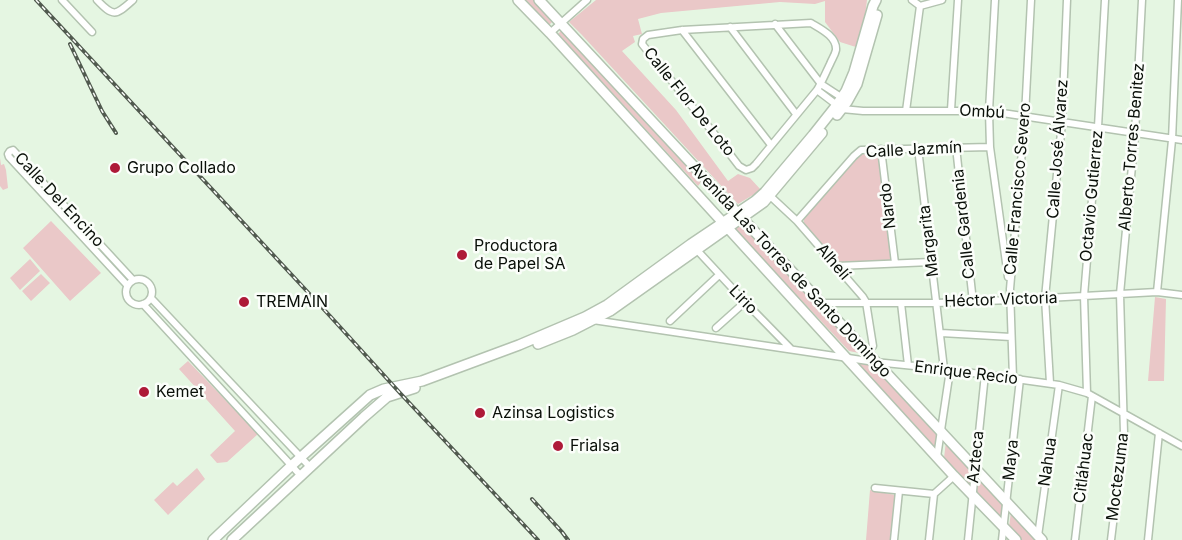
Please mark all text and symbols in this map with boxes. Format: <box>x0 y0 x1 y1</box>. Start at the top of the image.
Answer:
street label: Calle Flor De Loto <box>639 44 739 160</box>
street label: Alberto Torres Benitez <box>1115 62 1149 232</box>
street label: Calle José Álvarez <box>1044 79 1072 219</box>
street label: Ombú <box>959 101 1005 123</box>
street label: Calle Francisco Severo <box>1001 102 1035 276</box>
street label: Octavio Gutierrez <box>1077 129 1107 263</box>
street label: Calle Jazmín <box>865 138 963 162</box>
street label: Calle Del Encino <box>10 149 108 251</box>
place label: Grupo Collado <box>127 158 236 178</box>
street label: Avenida Las Torres de Santo Domingo <box>685 158 895 382</box>
marker: Grupo Collado <box>108 161 122 175</box>
street label: Calle Gardenia <box>949 168 979 280</box>
street label: Nardo <box>876 182 900 230</box>
street label: Margarita <box>915 204 943 278</box>
place label: Productora de Papel SA <box>474 236 566 274</box>
street label: Alhelí <box>812 240 854 284</box>
marker: Productora de Papel SA <box>455 248 469 262</box>
street label: Lirio <box>725 282 761 318</box>
street label: Héctor Victoria <box>944 288 1058 312</box>
place label: TREMAIN <box>256 292 328 312</box>
marker: TREMAIN <box>237 295 251 309</box>
street label: Enrique Recio <box>913 357 1019 389</box>
place label: Kemet <box>156 382 204 402</box>
marker: Kemet <box>137 385 151 399</box>
place label: Azinsa Logistics <box>492 403 615 423</box>
marker: Azinsa Logistics <box>473 406 487 420</box>
street label: Azteca <box>964 430 988 484</box>
street label: Citláhuac <box>1070 432 1098 504</box>
street label: Moctezuma <box>1103 432 1133 522</box>
place label: Frialsa <box>570 436 619 456</box>
street label: Nahua <box>1035 436 1061 488</box>
marker: Frialsa <box>551 439 565 453</box>
street label: Maya <box>999 439 1023 481</box>

